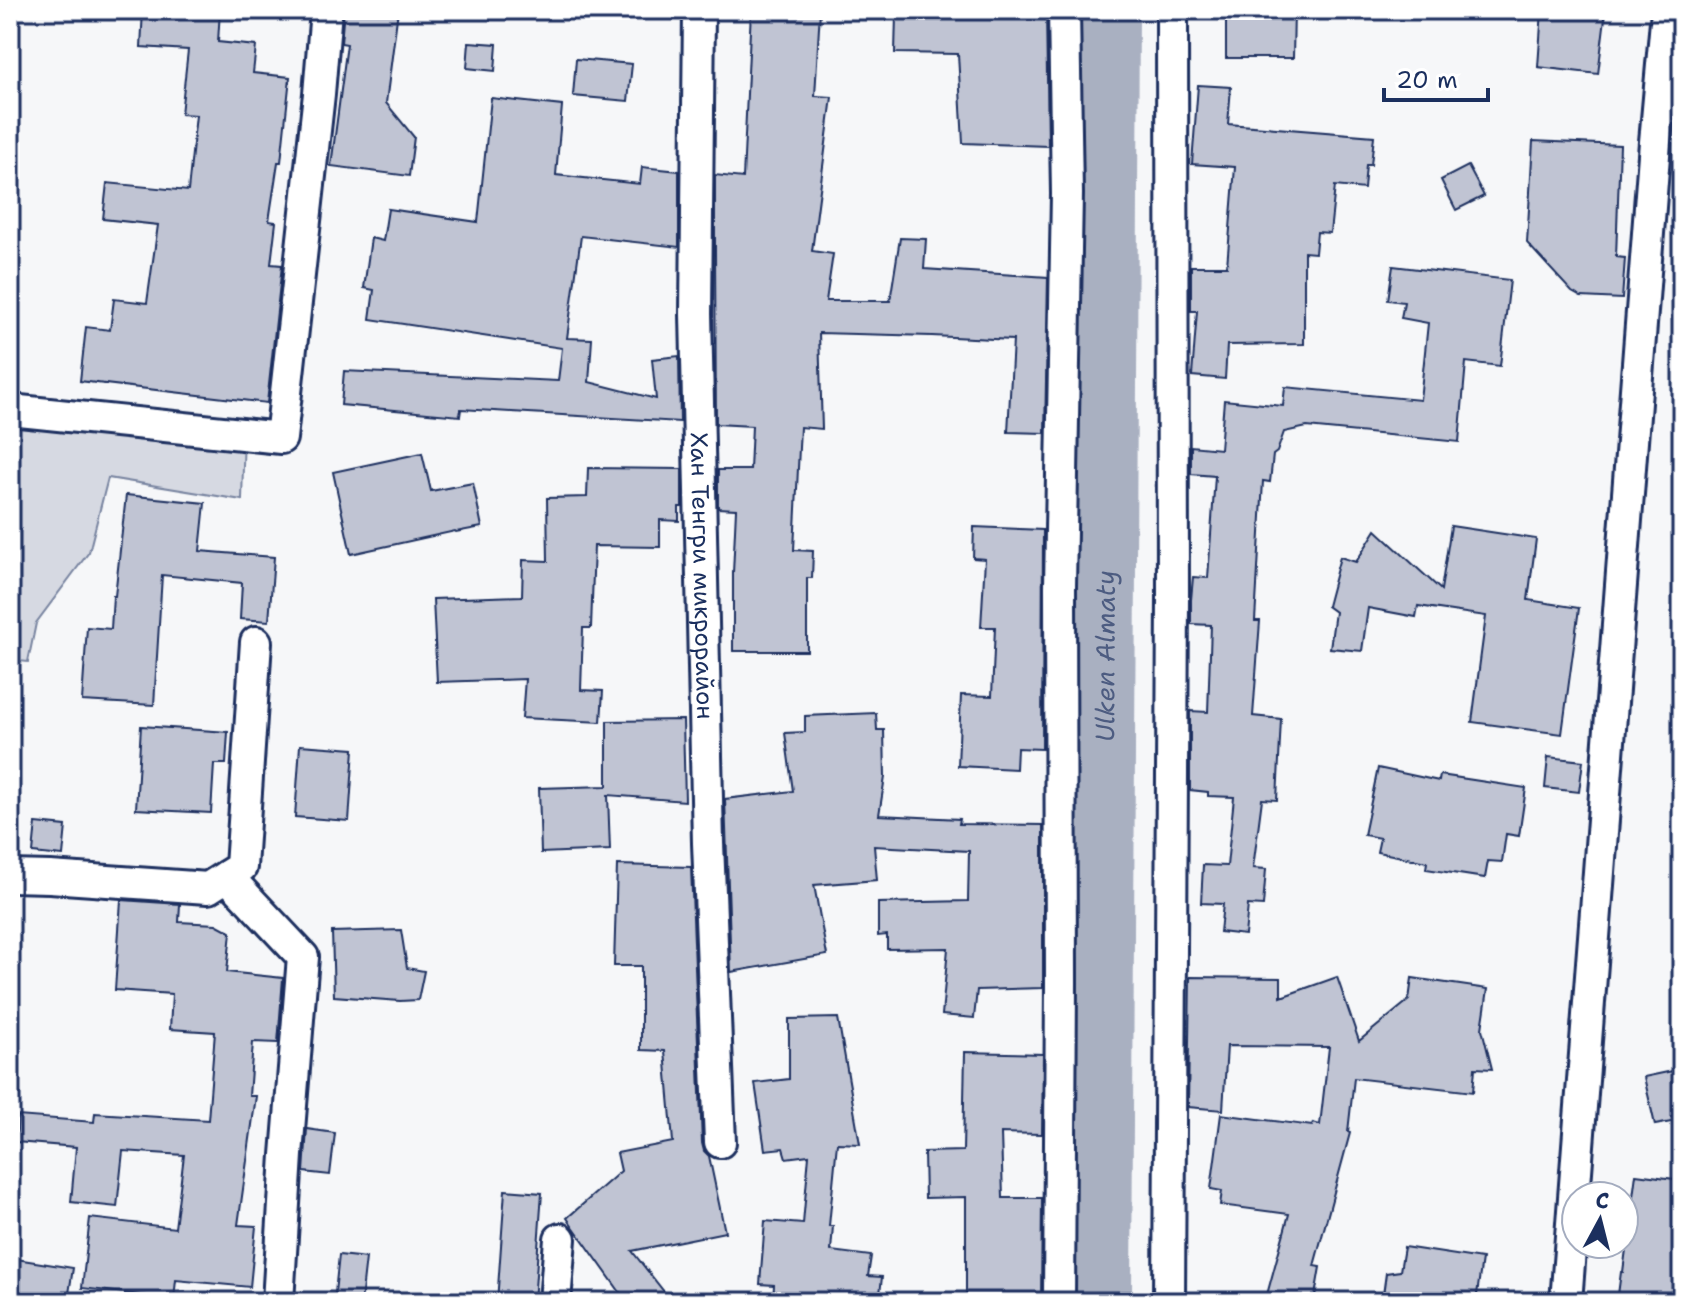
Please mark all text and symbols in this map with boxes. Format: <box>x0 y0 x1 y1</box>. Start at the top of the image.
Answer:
scale bar <box>1384 52 1488 102</box>
text: 20 m <box>1396 64 1458 96</box>
street label: Хан Тенгри микрорайон <box>683 432 721 720</box>
water label: Ulken Almaty <box>1087 570 1122 742</box>
north arrow <box>1560 1180 1640 1260</box>
text: С <box>1594 1185 1611 1216</box>

